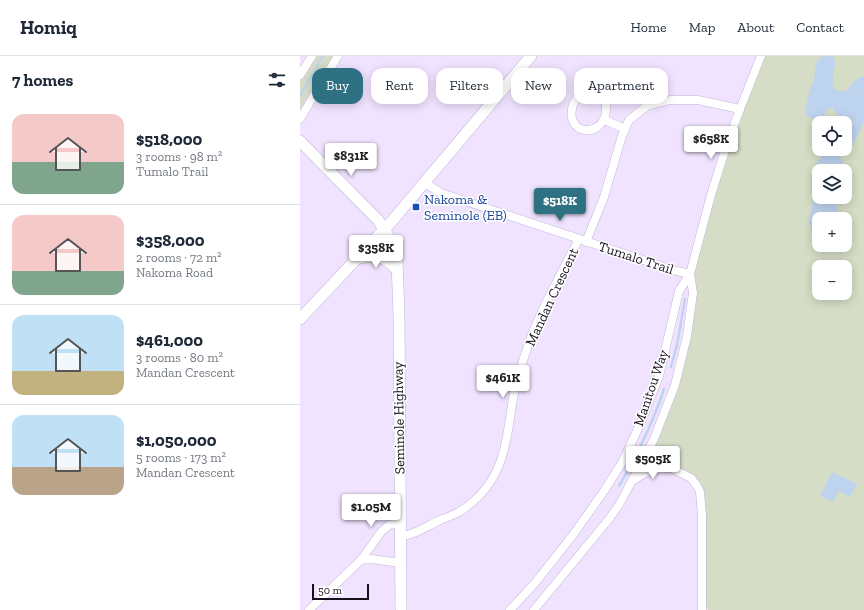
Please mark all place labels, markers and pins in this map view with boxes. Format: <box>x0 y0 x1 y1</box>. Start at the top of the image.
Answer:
pin: $658K <box>683 126 739 160</box>
pin: $831K <box>323 143 379 177</box>
pin: $518K <box>532 188 588 222</box>
place label: Nakoma & Seminole (EB) <box>424 191 507 224</box>
marker: Nakoma & Seminole (EB) <box>411 202 421 212</box>
pin: $358K <box>348 235 404 269</box>
pin: $461K <box>475 365 531 399</box>
pin: $505K <box>625 446 681 480</box>
pin: $1.05M <box>338 494 404 528</box>

